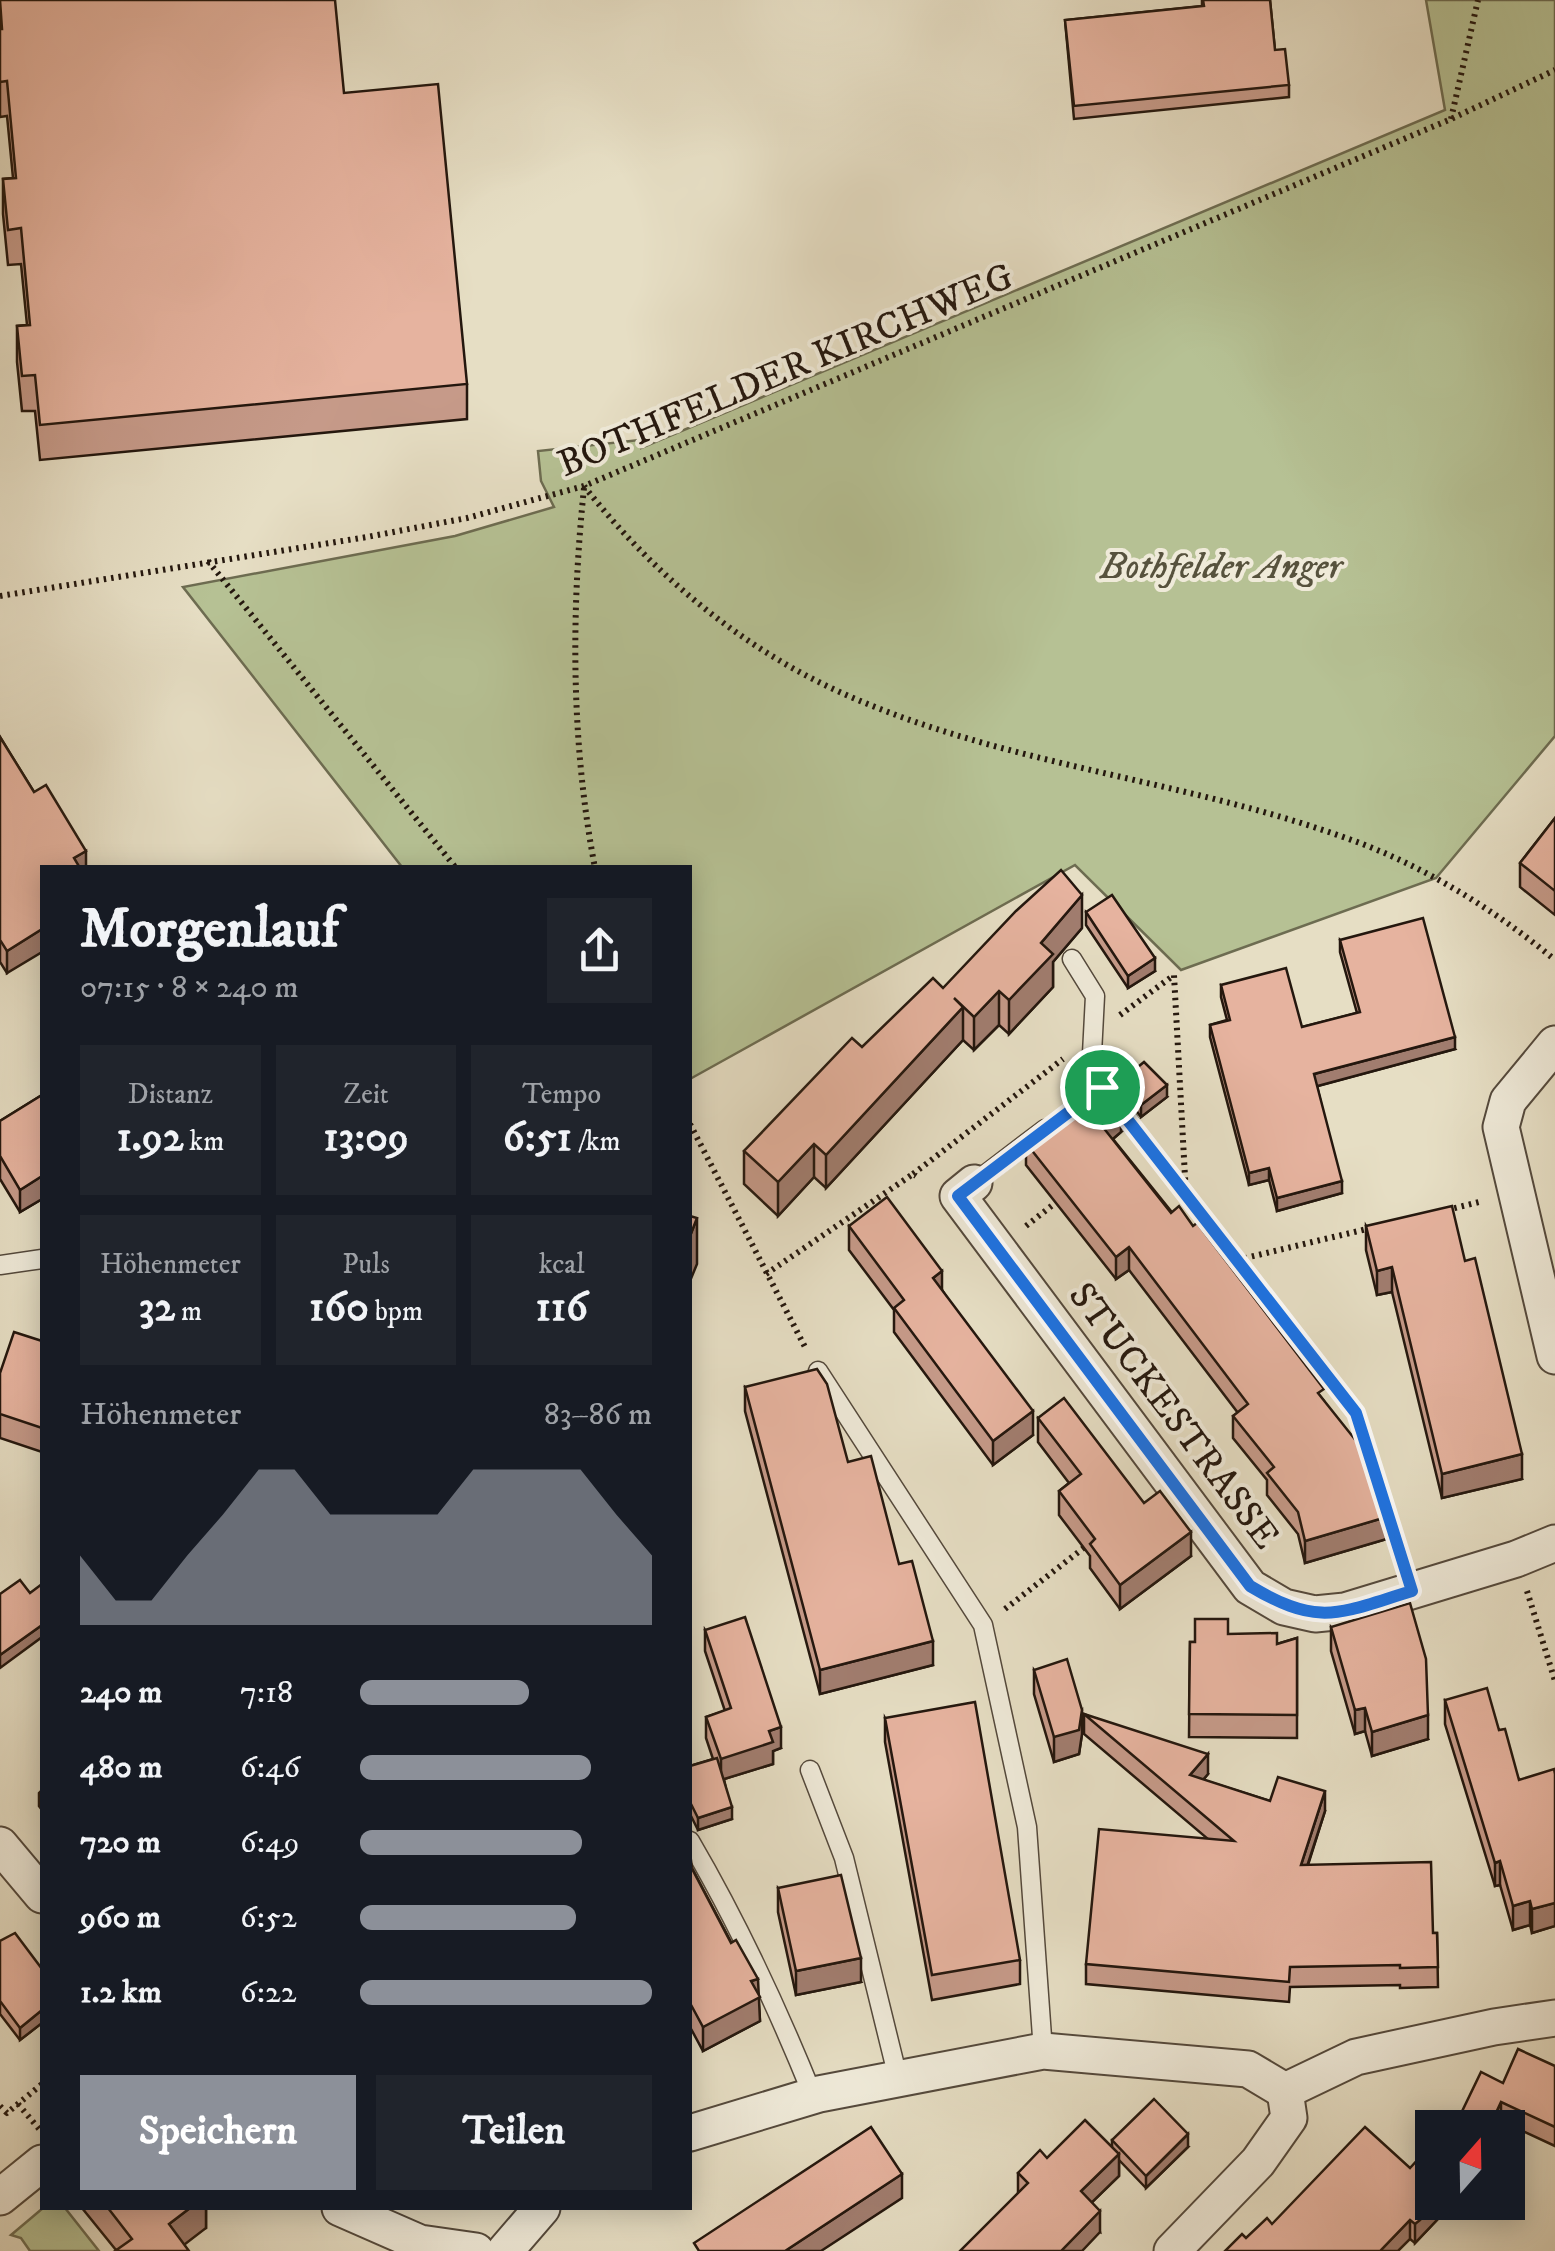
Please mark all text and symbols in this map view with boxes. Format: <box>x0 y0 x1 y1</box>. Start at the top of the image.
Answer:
street label: BOTHFELDER KIRCHWEG <box>551 253 1021 489</box>
park label: Bothfelder Anger <box>1098 543 1345 591</box>
text: Morgenlauf <box>80 896 339 965</box>
button: share <box>547 898 652 1003</box>
text: 07:15 · 8 × 240 m <box>80 968 299 1008</box>
pin <box>1060 1045 1145 1130</box>
icon: arrive <box>1075 1060 1130 1115</box>
text: Distanz <box>128 1077 213 1112</box>
text: Zeit <box>343 1077 389 1112</box>
text: Tempo <box>522 1077 601 1112</box>
text: 1.92 <box>116 1112 183 1164</box>
text: 13:09 <box>323 1112 409 1164</box>
text: 6:51 <box>503 1112 572 1164</box>
text: km <box>183 1124 224 1159</box>
text: /km <box>572 1124 621 1159</box>
text: Höhenmeter <box>100 1247 241 1282</box>
text: Puls <box>342 1247 390 1282</box>
text: kcal <box>539 1247 585 1282</box>
street label: STUCKESTRASSE <box>1057 1273 1289 1559</box>
text: 32 <box>139 1282 175 1334</box>
text: 160 <box>309 1282 369 1334</box>
text: 116 <box>535 1282 588 1334</box>
text: m <box>175 1294 202 1329</box>
text: bpm <box>369 1294 423 1329</box>
text: Höhenmeter <box>80 1395 241 1435</box>
text: 83–86 m <box>544 1395 652 1435</box>
text: 240 m <box>80 1673 162 1713</box>
text: 7:18 <box>240 1673 293 1713</box>
text: 480 m <box>80 1748 163 1788</box>
text: 6:46 <box>240 1748 300 1788</box>
text: 720 m <box>80 1823 161 1863</box>
text: 6:49 <box>240 1823 299 1863</box>
text: 960 m <box>80 1898 161 1938</box>
text: 6:52 <box>240 1898 297 1938</box>
text: 1.2 km <box>80 1973 162 2013</box>
text: 6:22 <box>240 1973 296 2013</box>
button: Speichern <box>80 2075 356 2190</box>
button: Teilen <box>376 2075 652 2190</box>
north arrow <box>1415 2110 1525 2220</box>
map controls <box>1415 2110 1525 2220</box>

